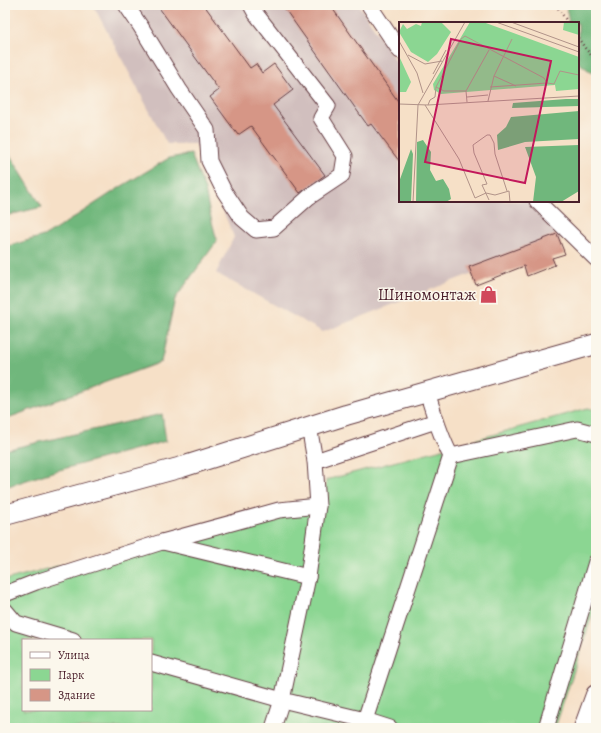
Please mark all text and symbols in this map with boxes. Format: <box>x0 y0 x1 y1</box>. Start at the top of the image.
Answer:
inset map <box>399 22 579 202</box>
place label: Шиномонтаж <box>378 284 476 306</box>
shop icon: Шиномонтаж <box>479 285 499 305</box>
legend <box>22 639 152 711</box>
text: Улица <box>58 647 90 663</box>
text: Парк <box>58 667 84 683</box>
text: Здание <box>58 687 95 703</box>

